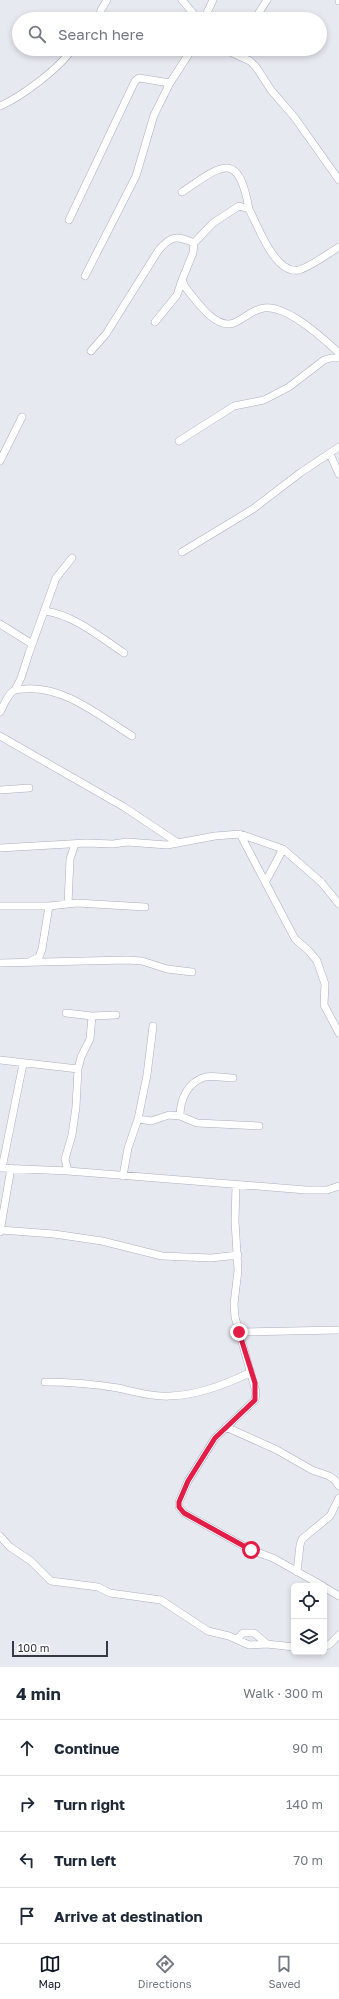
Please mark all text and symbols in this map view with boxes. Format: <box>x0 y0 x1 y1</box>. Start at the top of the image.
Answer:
search box <box>12 12 327 56</box>
icon: search <box>26 23 48 45</box>
text: Search here <box>58 25 144 43</box>
route end <box>230 1323 248 1341</box>
route start <box>242 1541 260 1559</box>
map controls <box>291 1583 327 1655</box>
button: locate <box>291 1583 327 1619</box>
button: layers <box>291 1619 327 1655</box>
scale bar <box>12 1639 108 1658</box>
text: 100 m <box>18 1641 49 1654</box>
text: 4 min <box>16 1683 61 1704</box>
text: Walk · 300 m <box>243 1685 323 1701</box>
icon: ahead <box>16 1737 38 1759</box>
text: Continue <box>54 1739 120 1757</box>
text: 90 m <box>292 1740 323 1756</box>
icon: right <box>16 1793 38 1815</box>
text: Turn right <box>54 1795 125 1813</box>
text: 140 m <box>286 1796 323 1812</box>
icon: left <box>16 1849 38 1871</box>
text: Turn left <box>54 1851 116 1869</box>
text: 70 m <box>293 1852 323 1868</box>
icon: arrive <box>16 1905 38 1927</box>
text: Arrive at destination <box>54 1907 203 1925</box>
tab: Map <box>38 1953 61 1990</box>
tab: Directions <box>138 1953 192 1990</box>
tab: Saved <box>268 1953 301 1990</box>

